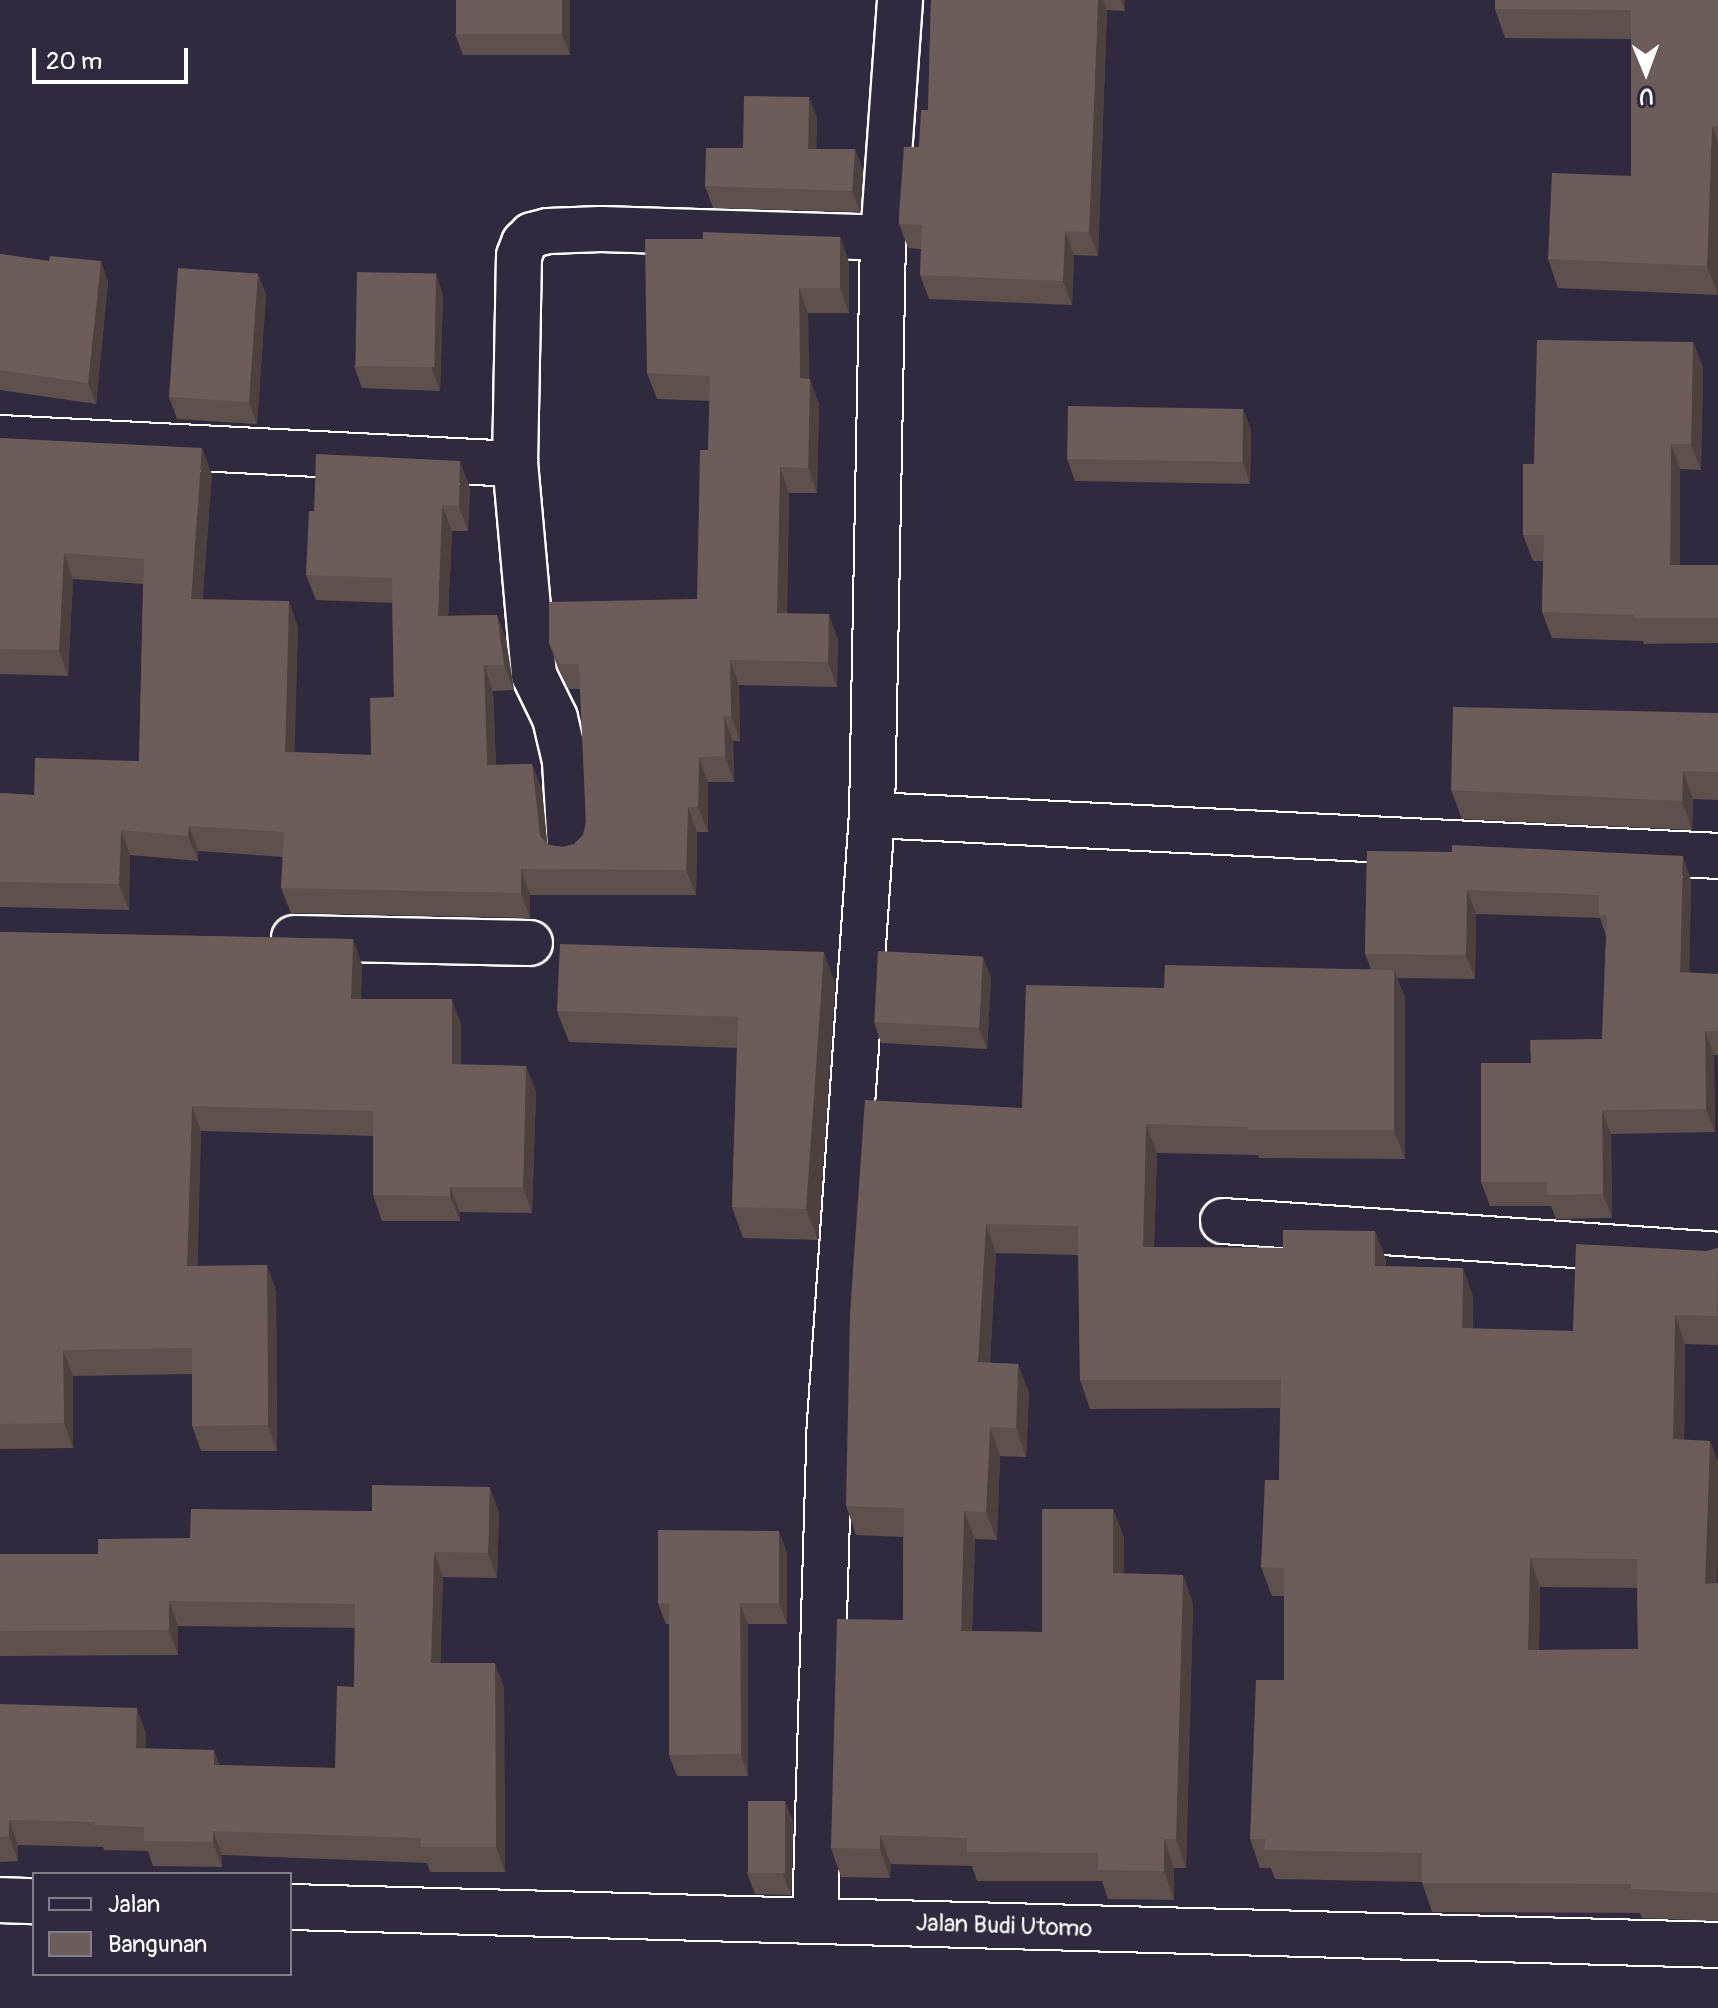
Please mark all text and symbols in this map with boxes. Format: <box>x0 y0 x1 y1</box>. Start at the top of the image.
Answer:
scale bar <box>36 32 192 82</box>
north arrow <box>1606 32 1686 112</box>
text: 20 m <box>46 47 102 76</box>
text: U <box>1639 82 1654 110</box>
legend <box>32 1872 292 1976</box>
text: Jalan <box>108 1890 160 1919</box>
street label: Jalan Budi Utomo <box>915 1909 1093 1943</box>
text: Bangunan <box>108 1930 207 1959</box>

